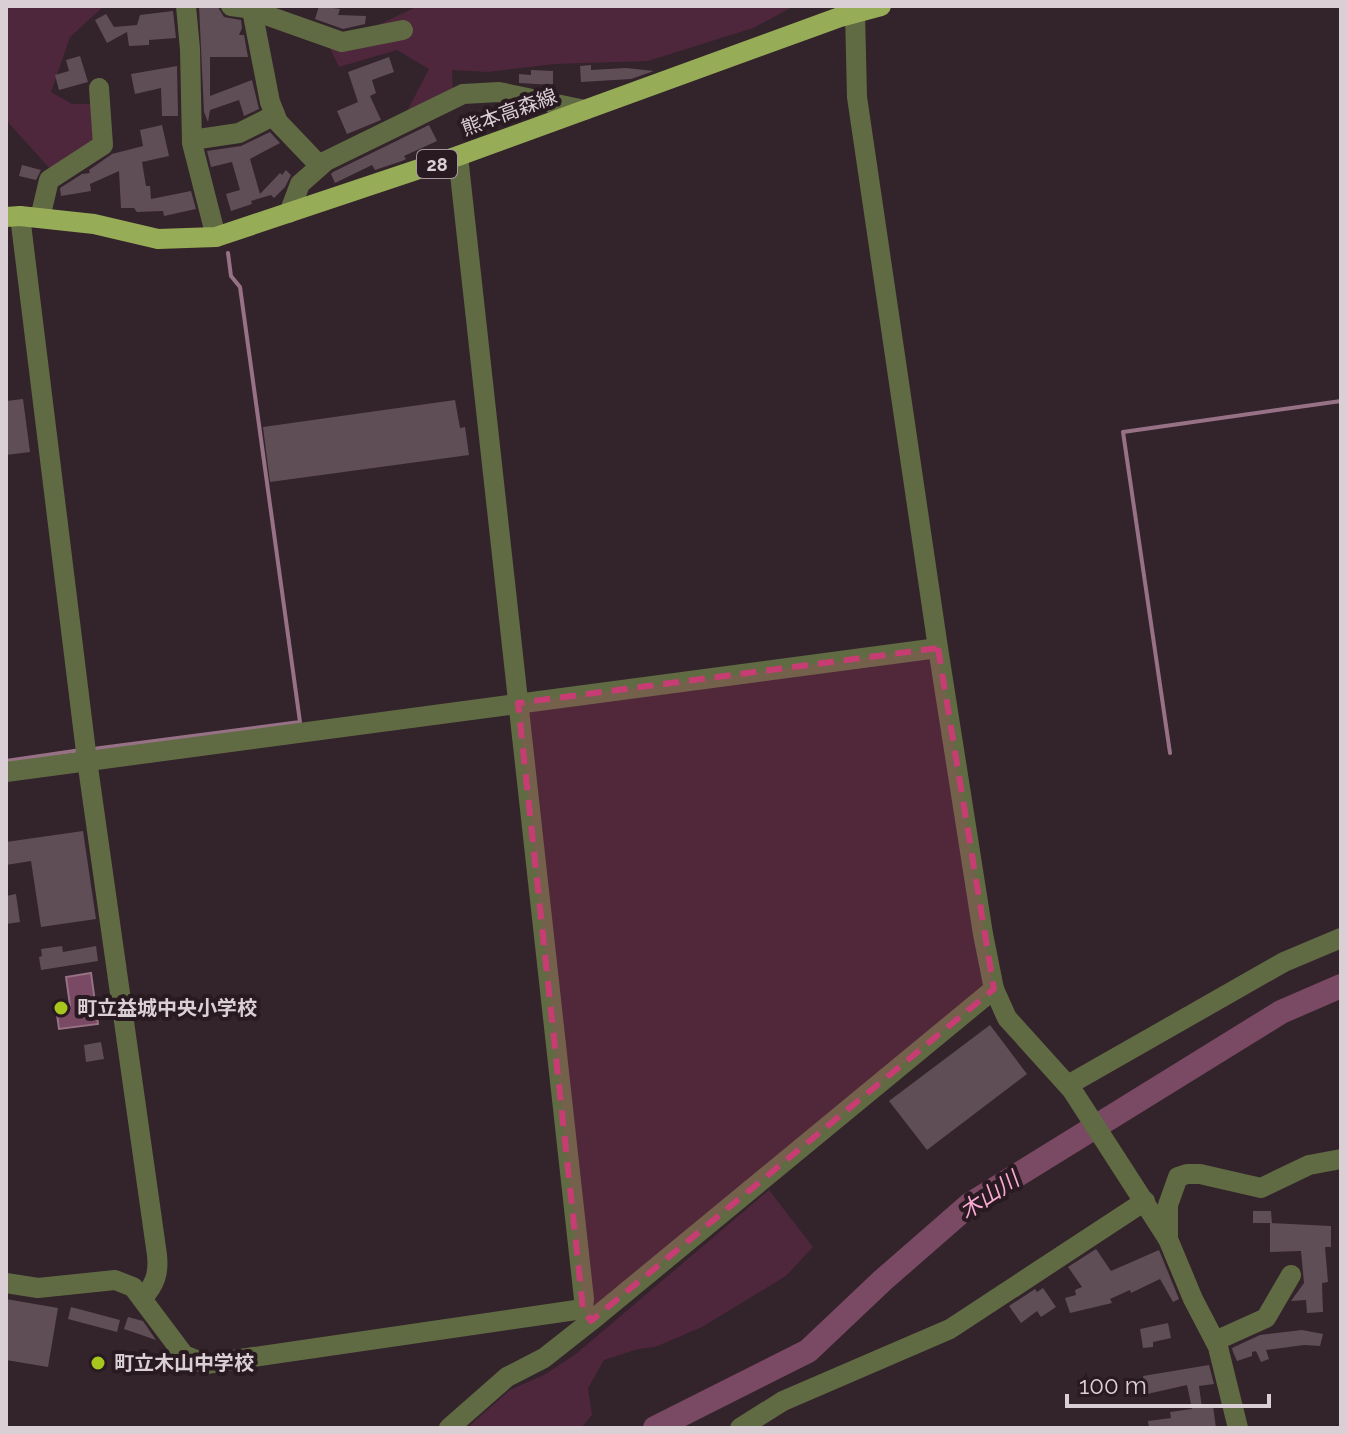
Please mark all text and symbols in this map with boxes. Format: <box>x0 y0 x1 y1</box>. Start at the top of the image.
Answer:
street label: 熊本高森線 <box>458 84 560 140</box>
road number: 28 <box>417 150 457 178</box>
place label: 町立益城中央小学校 <box>77 996 257 1020</box>
marker: 町立益城中央小学校 <box>52 999 70 1017</box>
water label: 木山川 <box>954 1165 1025 1224</box>
place label: 町立木山中学校 <box>114 1351 254 1375</box>
marker: 町立木山中学校 <box>89 1354 107 1372</box>
scale bar <box>1067 1358 1269 1408</box>
text: 100 m <box>1079 1371 1147 1400</box>

